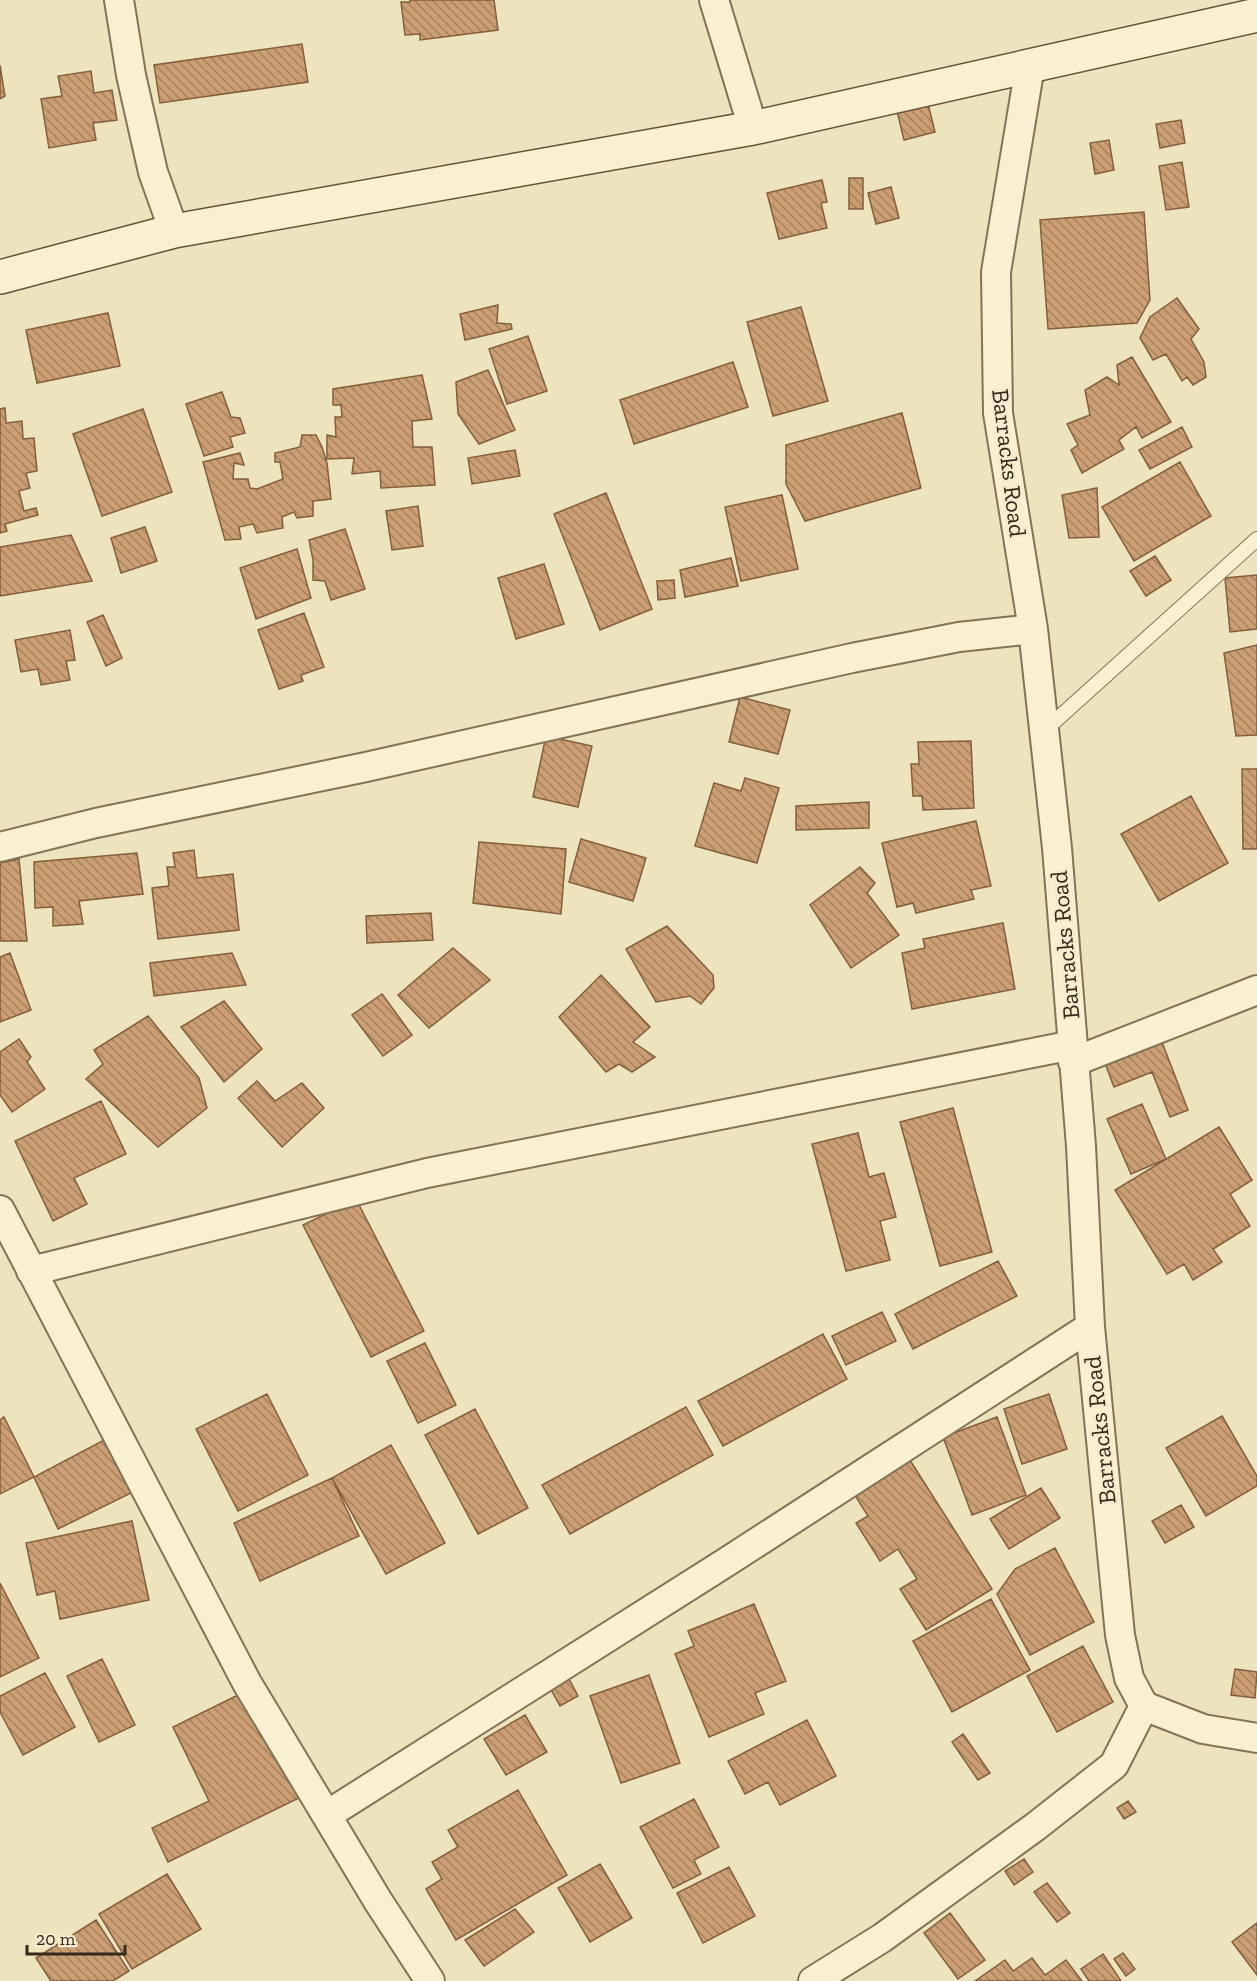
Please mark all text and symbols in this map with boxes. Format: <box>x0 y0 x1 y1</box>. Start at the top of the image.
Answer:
street label: Barracks Road <box>986 387 1033 539</box>
street label: Barracks Road <box>1044 870 1085 1021</box>
street label: Barracks Road <box>1077 1354 1122 1506</box>
scale bar <box>27 1918 124 1956</box>
text: 20 m <box>36 1928 76 1950</box>

